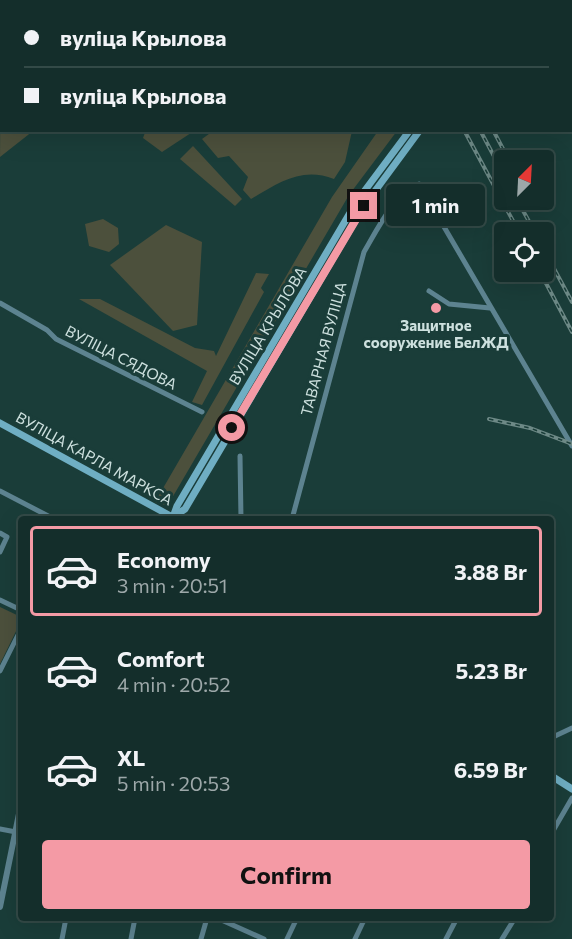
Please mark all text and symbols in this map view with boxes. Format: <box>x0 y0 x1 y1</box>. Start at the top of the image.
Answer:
text: вуліца Крылова <box>60 24 227 51</box>
text: вуліца Крылова <box>60 82 227 109</box>
north arrow <box>494 150 554 210</box>
map controls <box>494 150 554 282</box>
callout: 1 min <box>385 185 484 227</box>
route end <box>350 192 377 219</box>
text: 1 min <box>412 193 459 217</box>
button: locate <box>494 222 554 282</box>
street label: ВУЛІЦА КРЫЛОВА <box>225 263 310 388</box>
street label: ТАВАРНАЯ ВУЛІЦА <box>296 280 350 418</box>
marker: Защитное сооружение БелЖД <box>429 301 443 315</box>
place label: Защитное сооружение БелЖД <box>363 316 509 351</box>
street label: ВУЛІЦА СЯДОВА <box>63 321 180 393</box>
street label: ВУЛІЦА КАРЛА МАРКСА <box>13 408 176 509</box>
route start <box>218 414 245 441</box>
icon: car <box>45 544 99 598</box>
text: Economy <box>117 546 211 573</box>
text: 3.88 Br <box>454 558 527 585</box>
text: 3 min · 20:51 <box>117 573 228 597</box>
icon: car <box>45 643 99 697</box>
text: Comfort <box>117 645 205 672</box>
text: 5.23 Br <box>455 657 527 684</box>
text: 4 min · 20:52 <box>117 672 231 696</box>
icon: car <box>45 742 99 796</box>
text: XL <box>117 744 145 771</box>
text: 6.59 Br <box>454 756 527 783</box>
text: 5 min · 20:53 <box>117 771 230 795</box>
button: Confirm <box>42 840 530 909</box>

